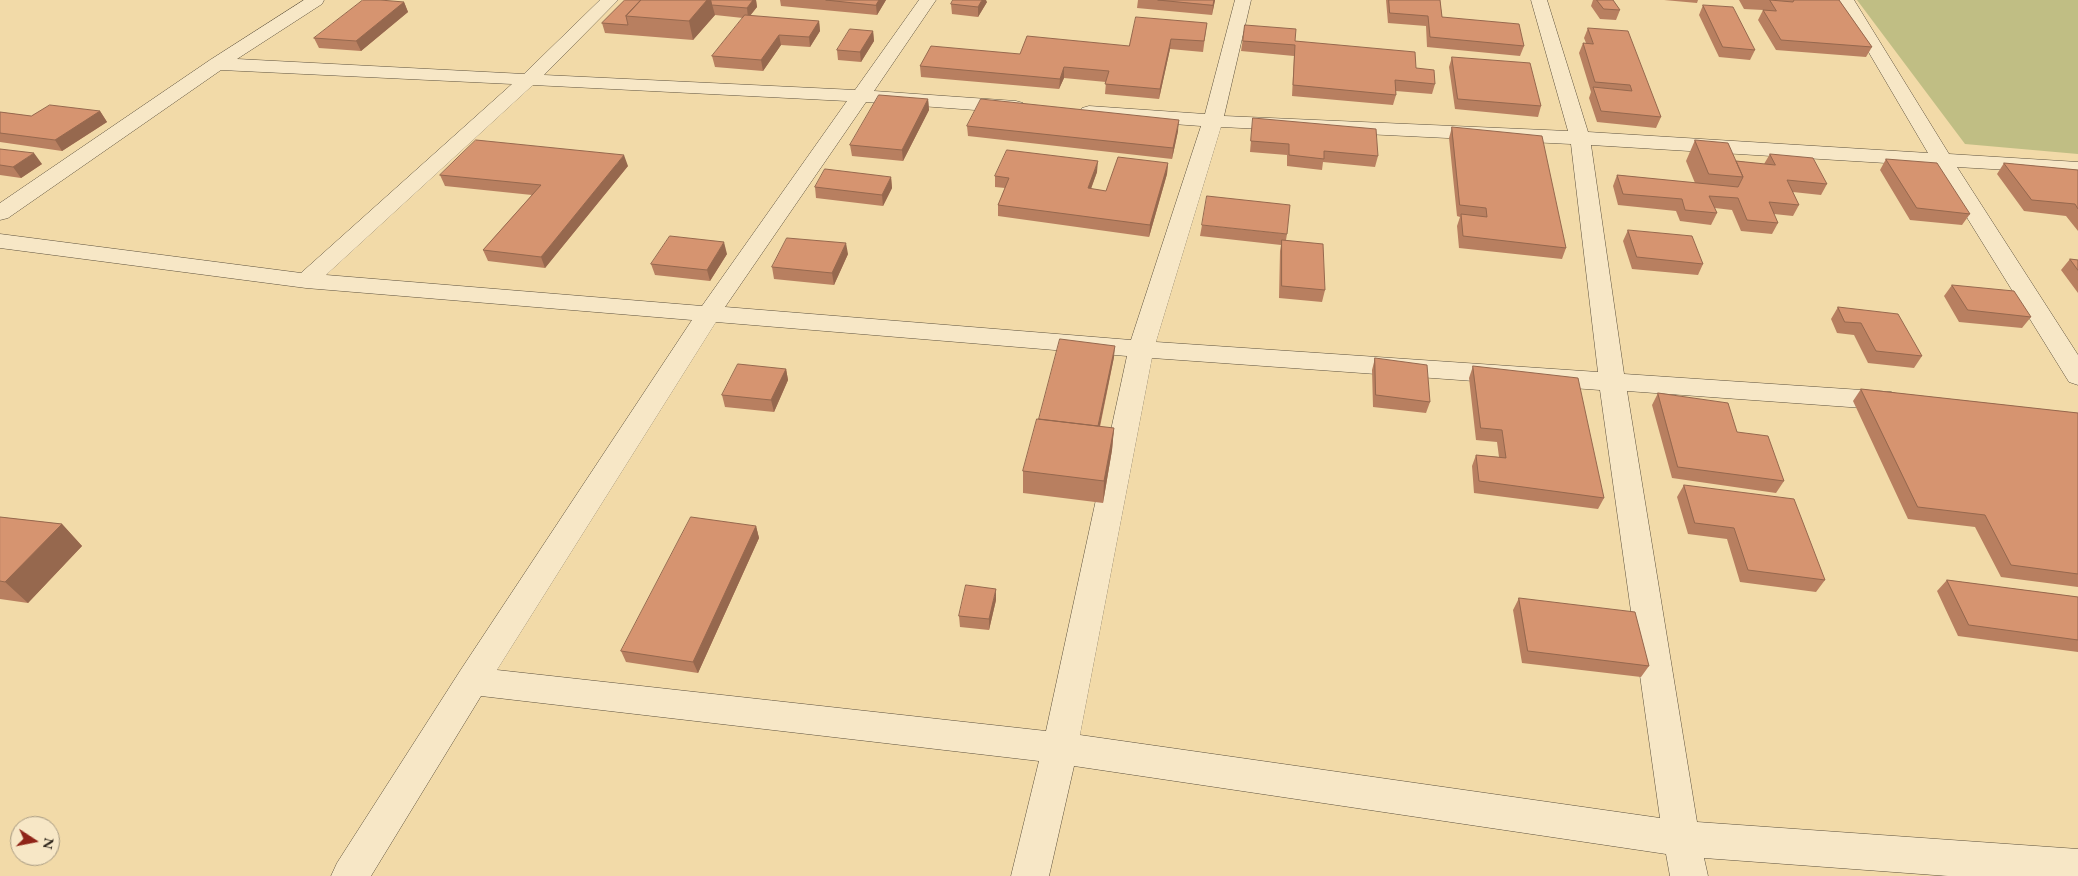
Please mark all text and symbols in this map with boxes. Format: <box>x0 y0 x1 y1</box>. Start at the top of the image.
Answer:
north arrow <box>10 816 60 866</box>
text: N <box>39 836 59 851</box>

